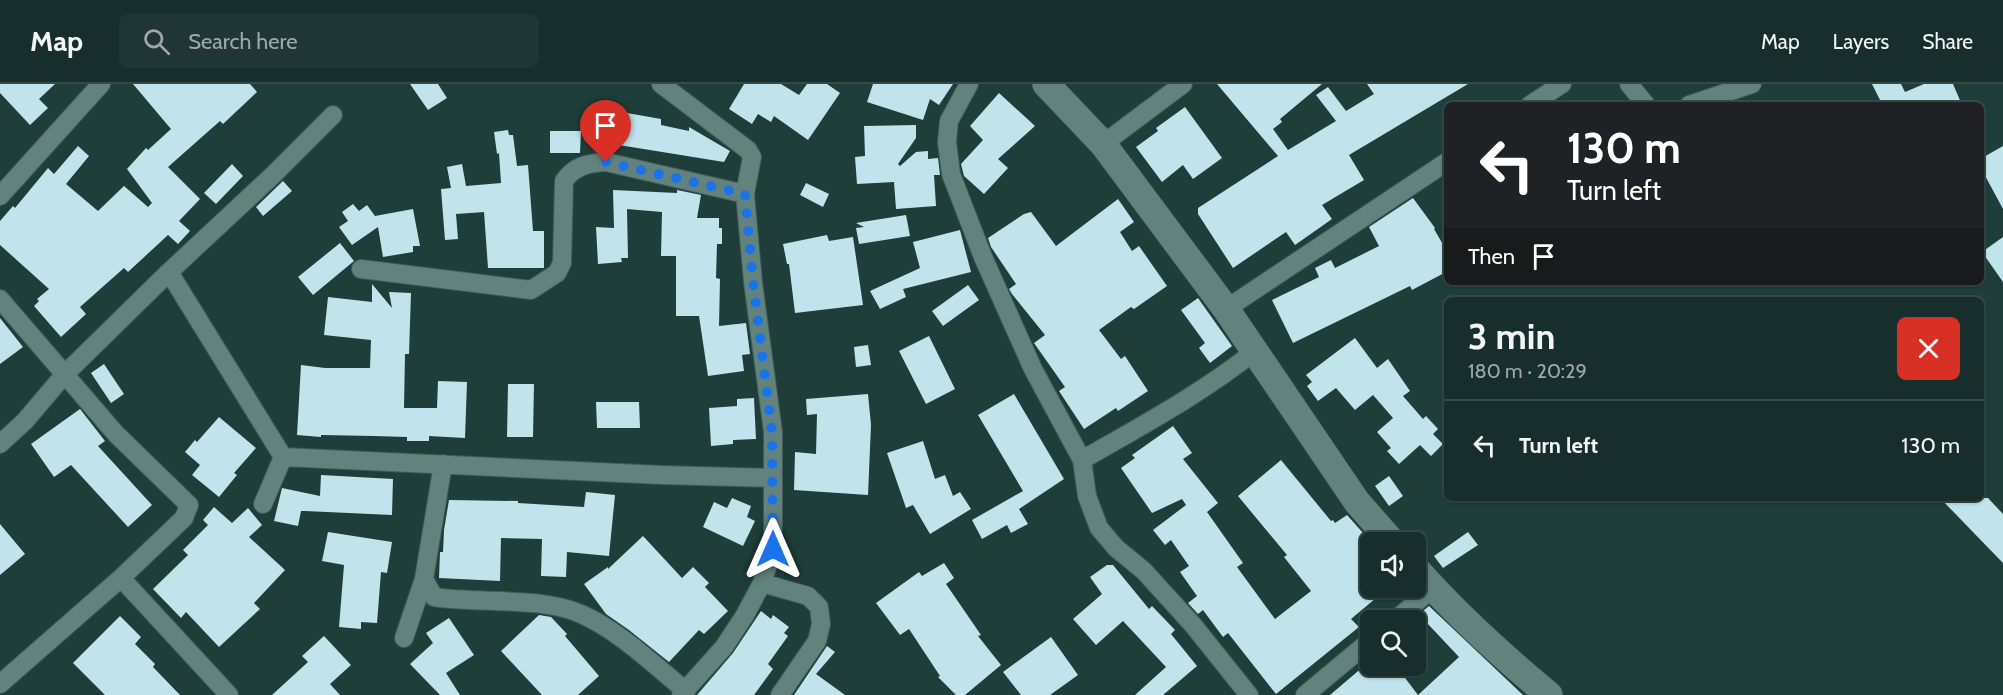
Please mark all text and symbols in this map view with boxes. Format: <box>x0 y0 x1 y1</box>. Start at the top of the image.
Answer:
search box <box>119 14 539 68</box>
text: Map <box>30 24 83 58</box>
icon: search <box>140 25 173 58</box>
text: Search here <box>188 28 297 55</box>
text: Map <box>1761 29 1800 54</box>
text: Layers <box>1833 29 1889 54</box>
text: Share <box>1922 29 1973 54</box>
pin <box>580 100 631 162</box>
icon: arrive <box>589 109 622 142</box>
text: 130 m <box>1567 122 1681 174</box>
icon: left <box>1468 126 1546 204</box>
text: Turn left <box>1567 174 1661 207</box>
icon: arrive <box>1527 240 1560 273</box>
text: Then <box>1468 243 1515 270</box>
text: 3 min <box>1468 314 1555 358</box>
button: close <box>1897 317 1960 380</box>
text: 180 m · 20:29 <box>1468 359 1587 383</box>
icon: left <box>1468 429 1501 462</box>
text: Turn left <box>1519 432 1598 459</box>
text: 130 m <box>1901 432 1960 459</box>
position arrow <box>741 517 805 581</box>
map controls <box>1360 532 1426 676</box>
button: sound <box>1360 532 1426 598</box>
button: search <box>1360 610 1426 676</box>

